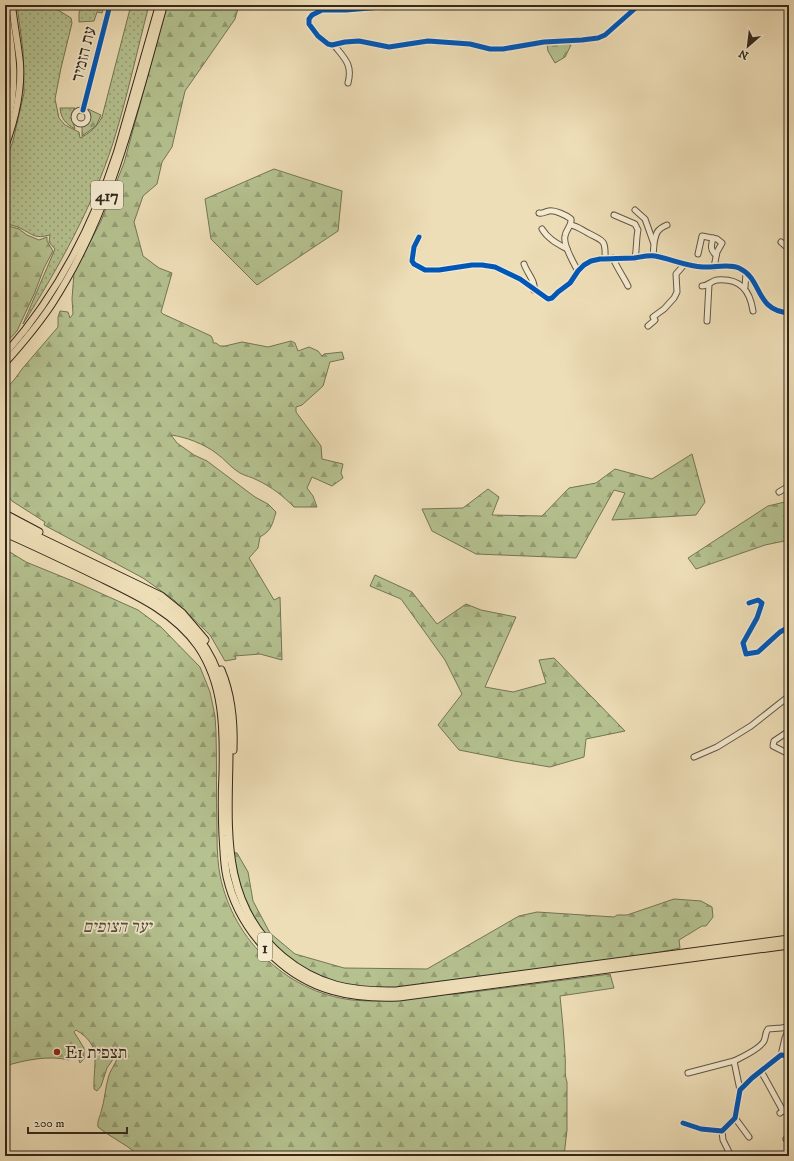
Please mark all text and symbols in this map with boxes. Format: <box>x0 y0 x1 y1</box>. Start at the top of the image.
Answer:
street label: עת הזמיר <box>66 24 101 84</box>
north arrow <box>728 26 768 66</box>
text: N <box>737 46 751 62</box>
road number: 417 <box>91 181 123 209</box>
park label: יער הצופים <box>83 916 154 938</box>
road number: 1 <box>258 933 272 961</box>
place label: E1 תצפית <box>65 1042 127 1064</box>
marker: E1 תצפית <box>52 1047 62 1057</box>
scale bar <box>28 1109 127 1135</box>
text: 200 m <box>34 1116 64 1131</box>

